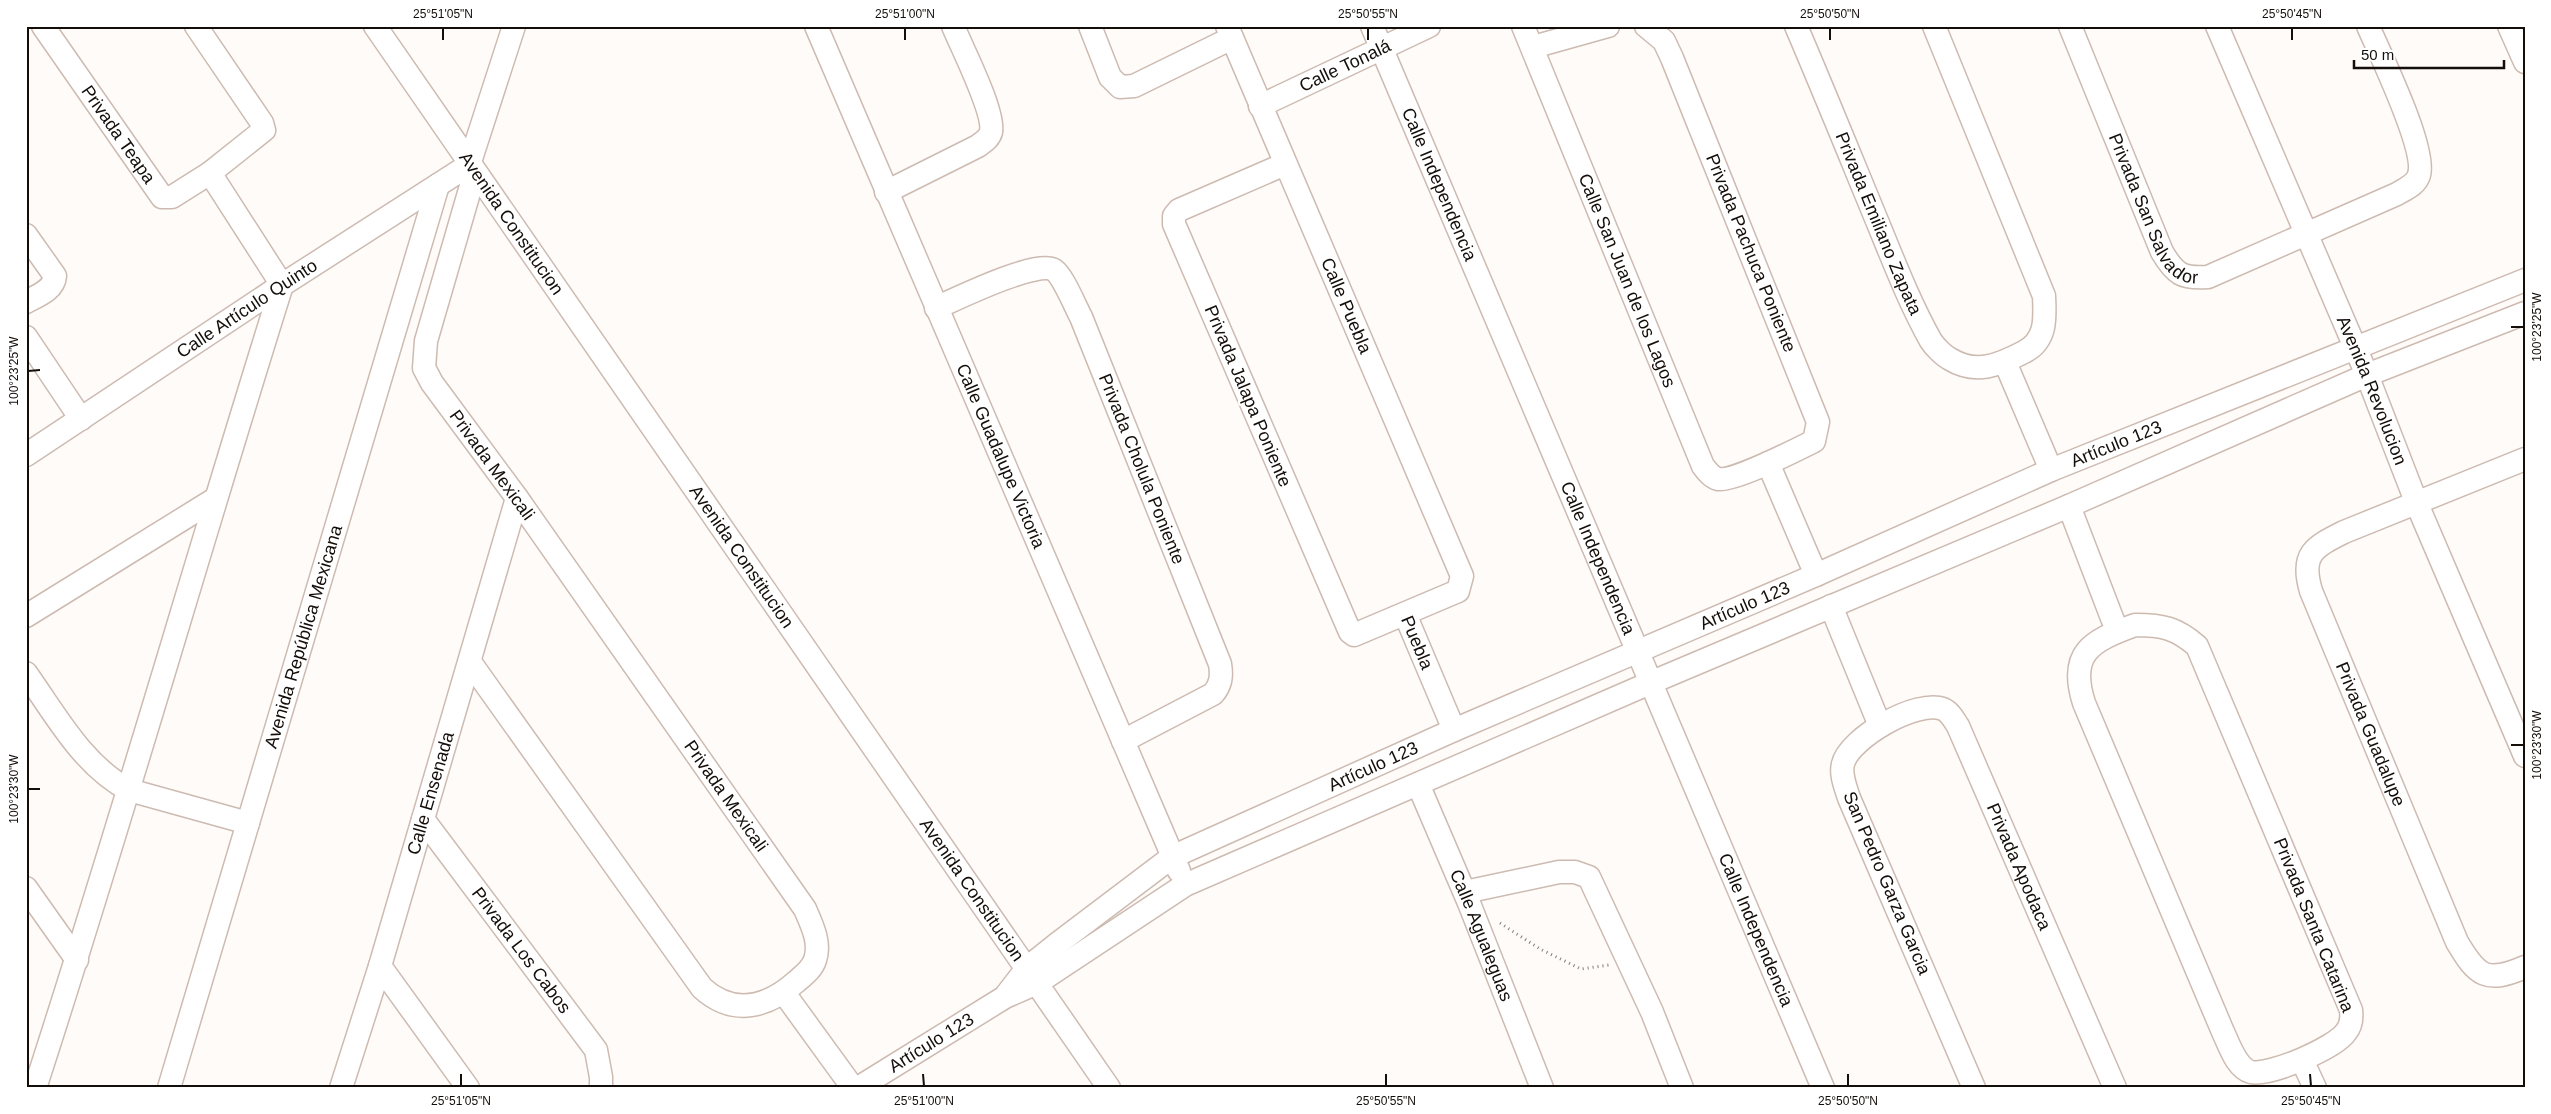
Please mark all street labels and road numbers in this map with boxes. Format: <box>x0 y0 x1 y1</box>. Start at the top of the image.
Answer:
street label: Calle Tonalá <box>1296 35 1395 96</box>
street label: Privada Teapa <box>77 82 160 188</box>
street label: Calle Independencia <box>1398 105 1481 265</box>
street label: Privada Emiliano Zapata <box>1832 129 1926 319</box>
street label: Privada San Salvador <box>2105 130 2199 287</box>
street label: Avenida Constitucion <box>455 148 568 299</box>
street label: Privada Pachuca Poniente <box>1702 151 1800 355</box>
street label: Calle San Juan de los Lagos <box>1574 171 1680 390</box>
street label: Calle Artículo Quinto <box>173 255 321 362</box>
street label: Calle Puebla <box>1317 255 1376 357</box>
street label: Privada Jalapa Poniente <box>1201 302 1295 490</box>
street label: Avenida Revolucion <box>2333 313 2411 468</box>
street label: Calle Guadalupe Victoria <box>952 361 1050 552</box>
street label: Privada Cholula Poniente <box>1095 371 1189 567</box>
street label: Privada Mexicali <box>445 406 539 524</box>
street label: Artículo 123 <box>2068 417 2164 471</box>
street label: Calle Independencia <box>1557 479 1640 638</box>
street label: Avenida Constitucion <box>685 481 798 632</box>
street label: Avenida República Mexicana <box>261 522 346 751</box>
street label: Artículo 123 <box>1697 577 1793 634</box>
street label: Puebla <box>1397 613 1438 673</box>
street label: Privada Guadalupe <box>2332 659 2409 809</box>
street label: Calle Ensenada <box>403 729 458 857</box>
street label: Privada Mexicali <box>680 737 772 855</box>
street label: Artículo 123 <box>1325 738 1421 795</box>
street label: San Pedro Garza Garcia <box>1839 788 1935 979</box>
street label: Privada Apodaca <box>1983 800 2056 934</box>
street label: Avenida Constitucion <box>916 815 1028 965</box>
street label: Privada Santa Catarina <box>2270 835 2359 1016</box>
street label: Calle Independencia <box>1715 850 1798 1010</box>
street label: Calle Agualeguas <box>1446 866 1517 1004</box>
street label: Privada Los Cabos <box>468 883 575 1017</box>
street label: Artículo 123 <box>885 1009 977 1077</box>

